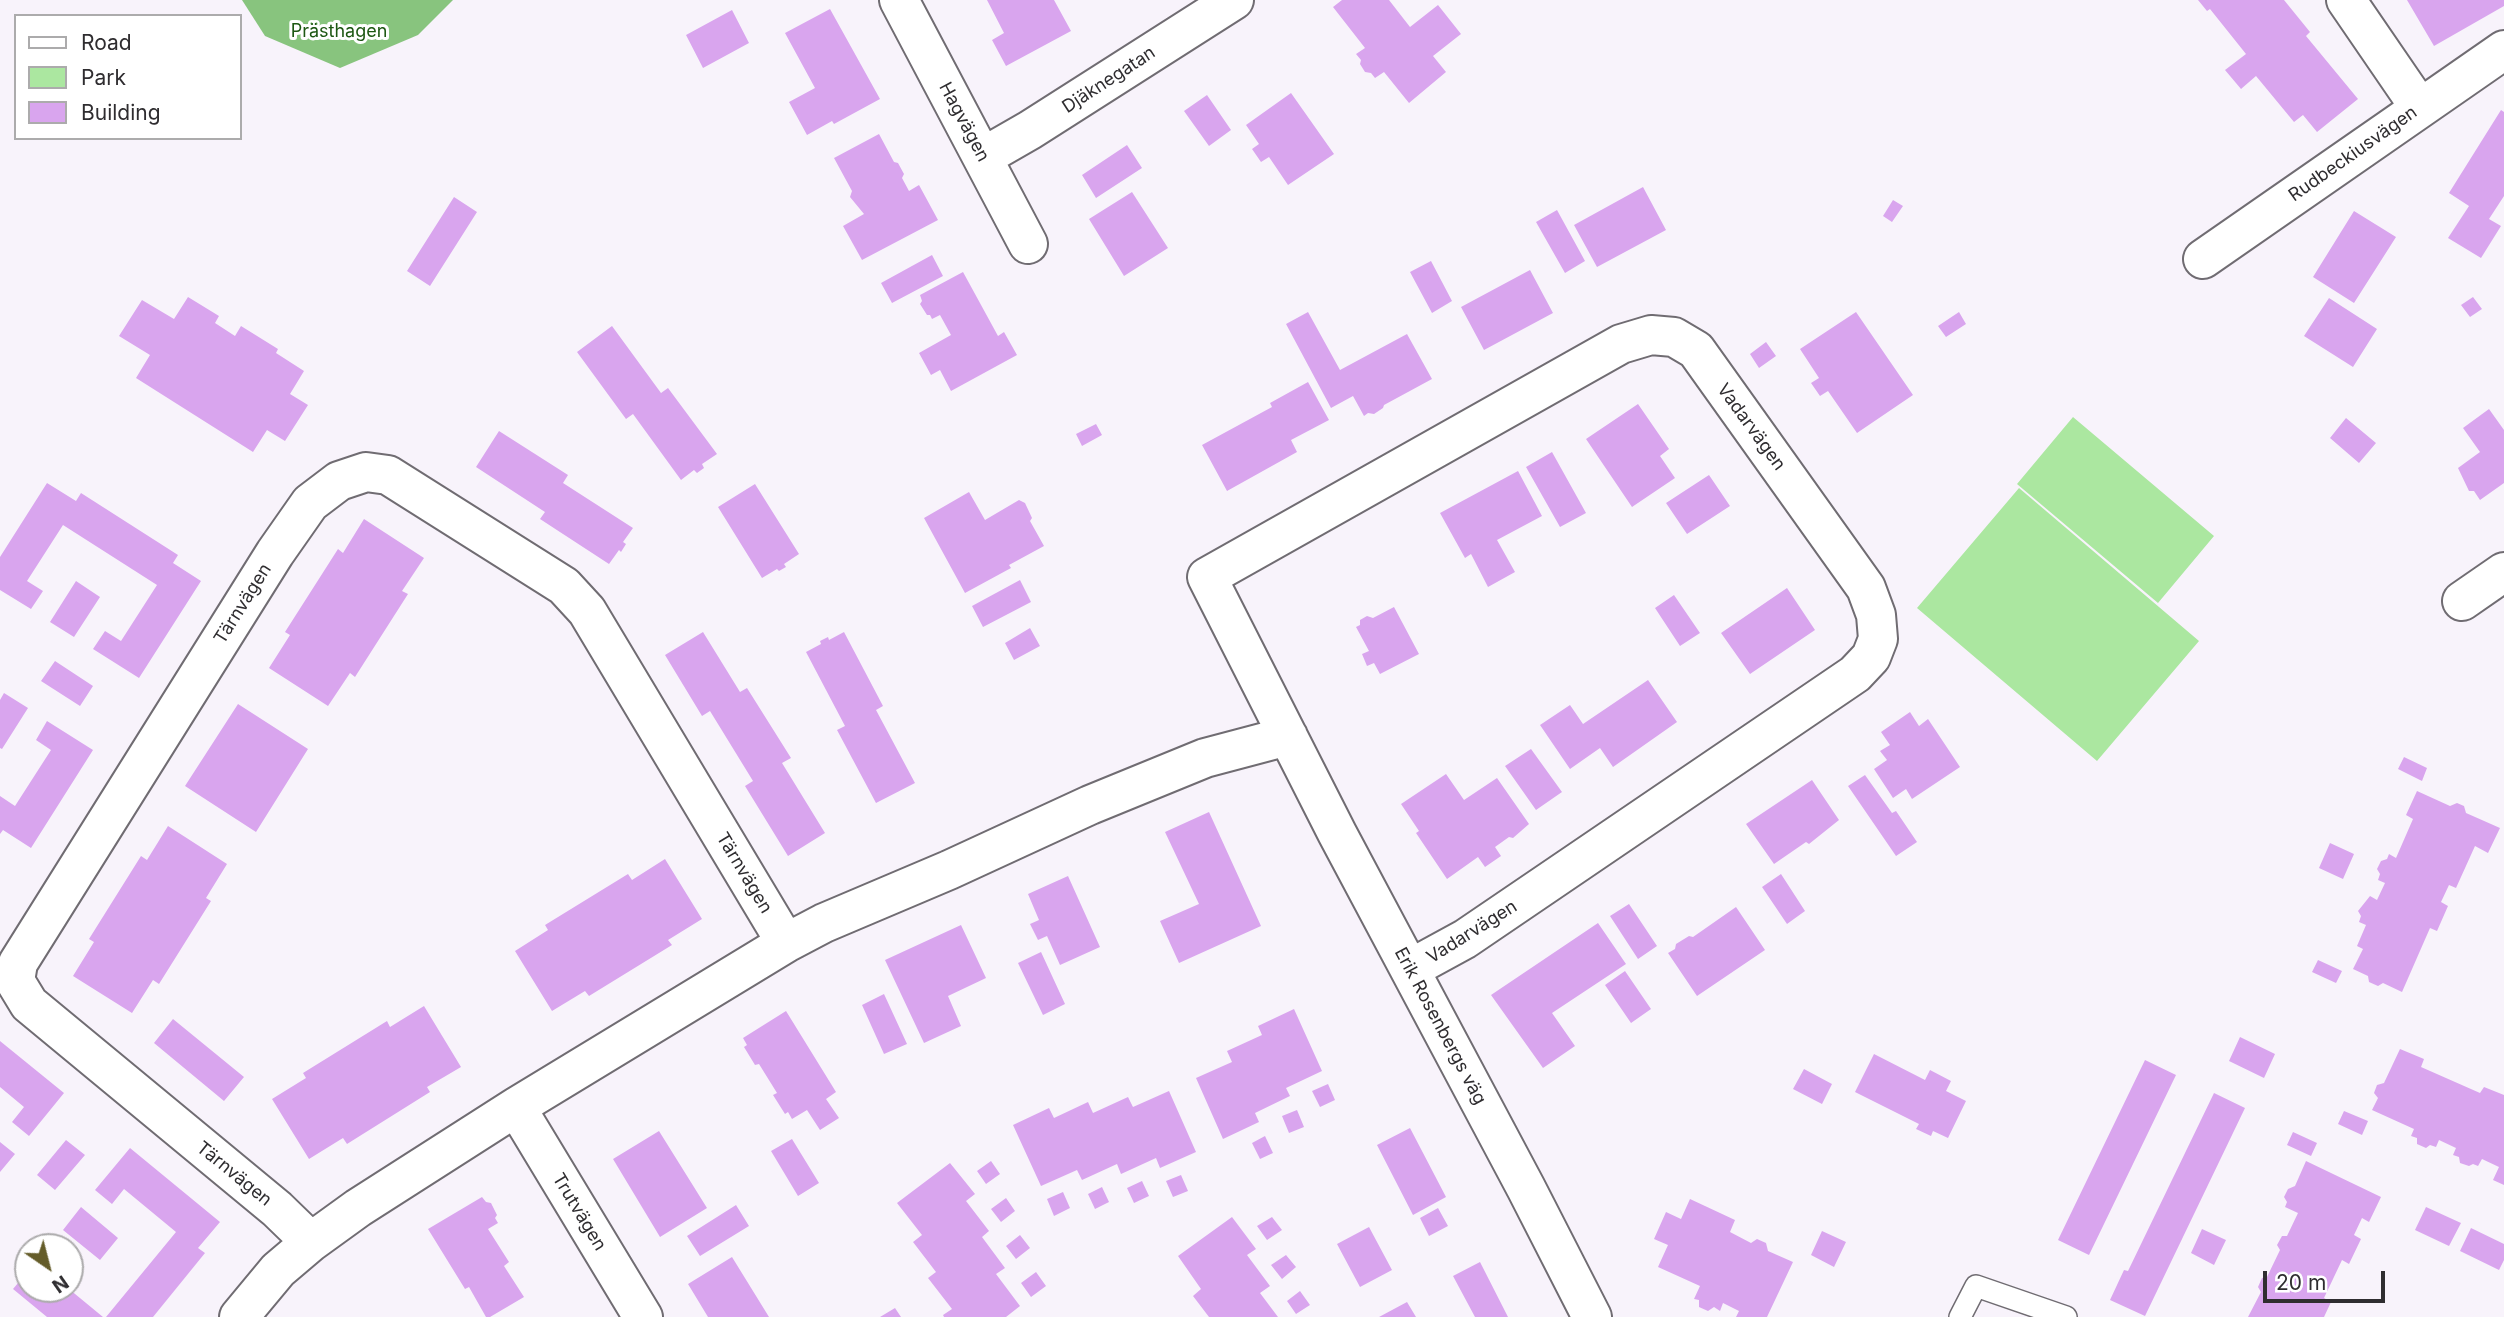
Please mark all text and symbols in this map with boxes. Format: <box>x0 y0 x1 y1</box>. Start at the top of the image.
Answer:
legend <box>14 14 242 140</box>
park label: Prästhagen <box>291 21 387 43</box>
text: Road <box>81 30 132 55</box>
street label: Djäknegatan <box>1059 42 1159 118</box>
text: Park <box>81 65 126 90</box>
street label: Hagvägen <box>934 79 994 165</box>
text: Building <box>81 100 161 125</box>
street label: Rudbeckiusvägen <box>2285 102 2421 206</box>
street label: Vadarvägen <box>1712 379 1790 475</box>
street label: Tärnvägen <box>210 560 276 648</box>
street label: Tärnvägen <box>711 829 777 917</box>
street label: Vadarvägen <box>1423 896 1521 968</box>
street label: Erik Rosenbergs väg <box>1389 944 1491 1108</box>
street label: Tärnvägen <box>192 1137 276 1211</box>
street label: Trutvägen <box>547 1169 611 1255</box>
north arrow <box>14 1233 84 1303</box>
scale bar <box>2266 1258 2388 1302</box>
text: N <box>48 1270 73 1298</box>
text: 20 m <box>2276 1270 2326 1295</box>

